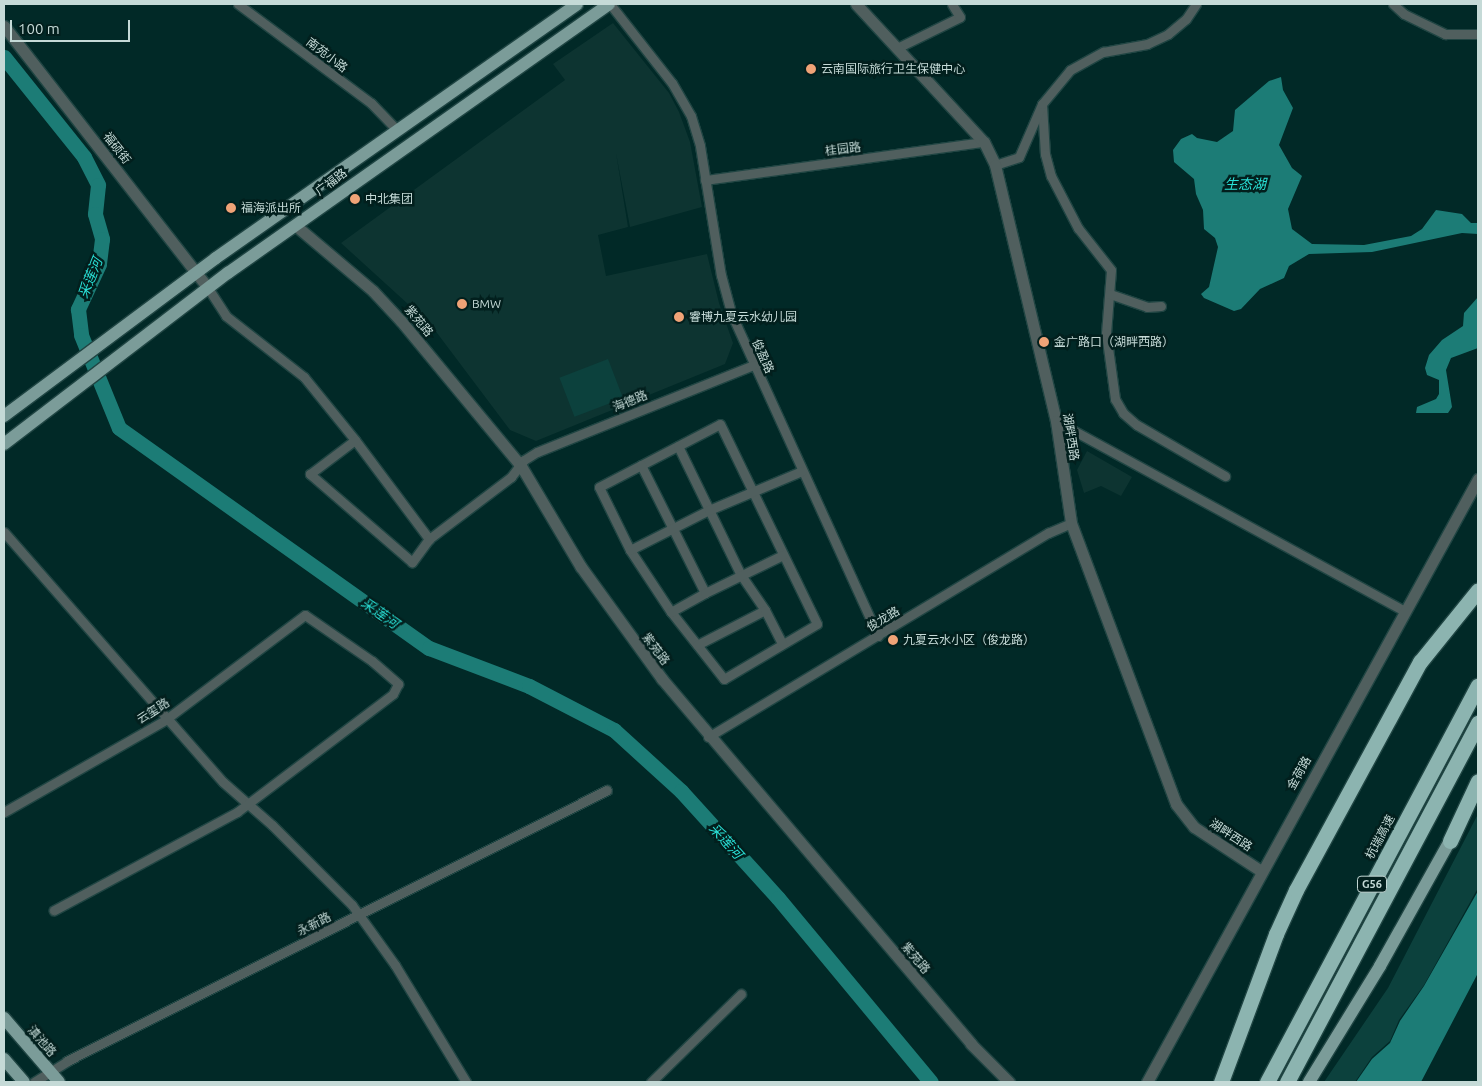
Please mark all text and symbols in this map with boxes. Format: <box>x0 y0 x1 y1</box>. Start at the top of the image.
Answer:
scale bar <box>12 10 132 42</box>
text: 100 m <box>18 20 60 37</box>
street label: 南苑小路 <box>303 35 351 75</box>
place label: 云南国际旅行卫生保健中心 <box>821 62 965 76</box>
marker: 云南国际旅行卫生保健中心 <box>805 63 817 75</box>
street label: 福硕街 <box>100 129 134 167</box>
street label: 桂园路 <box>824 140 862 158</box>
street label: 广福路 <box>312 165 350 199</box>
water label: 生态湖 <box>1224 176 1266 192</box>
place label: 中北集团 <box>365 192 413 206</box>
marker: 中北集团 <box>349 193 361 205</box>
place label: 福海派出所 <box>241 201 301 215</box>
marker: 福海派出所 <box>225 202 237 214</box>
water label: 采莲河 <box>74 255 106 301</box>
place label: BMW <box>472 297 501 311</box>
marker: BMW <box>456 298 468 310</box>
street label: 紫苑路 <box>402 303 436 339</box>
place label: 睿博九夏云水幼儿园 <box>689 310 797 324</box>
marker: 睿博九夏云水幼儿园 <box>673 311 685 323</box>
place label: 金广路口（湖畔西路） <box>1054 335 1174 349</box>
marker: 金广路口（湖畔西路） <box>1038 336 1050 348</box>
street label: 俊盈路 <box>749 337 777 375</box>
street label: 海德路 <box>611 388 649 414</box>
street label: 湖畔西路 <box>1060 412 1082 462</box>
water label: 采莲河 <box>358 594 402 632</box>
street label: 俊龙路 <box>864 604 902 634</box>
street label: 紫苑路 <box>639 630 673 668</box>
place label: 九夏云水小区（俊龙路） <box>903 633 1035 647</box>
marker: 九夏云水小区（俊龙路） <box>887 634 899 646</box>
street label: 云玺路 <box>134 695 172 727</box>
street label: 金荷路 <box>1284 754 1314 792</box>
street label: 杭瑞高速 <box>1362 812 1398 862</box>
street label: 湖畔西路 <box>1207 816 1255 854</box>
water label: 采莲河 <box>706 820 746 862</box>
road number: G56 <box>1356 876 1388 892</box>
street label: 永新路 <box>295 909 333 939</box>
street label: 紫苑路 <box>899 940 933 976</box>
street label: 滇池路 <box>25 1023 59 1059</box>

